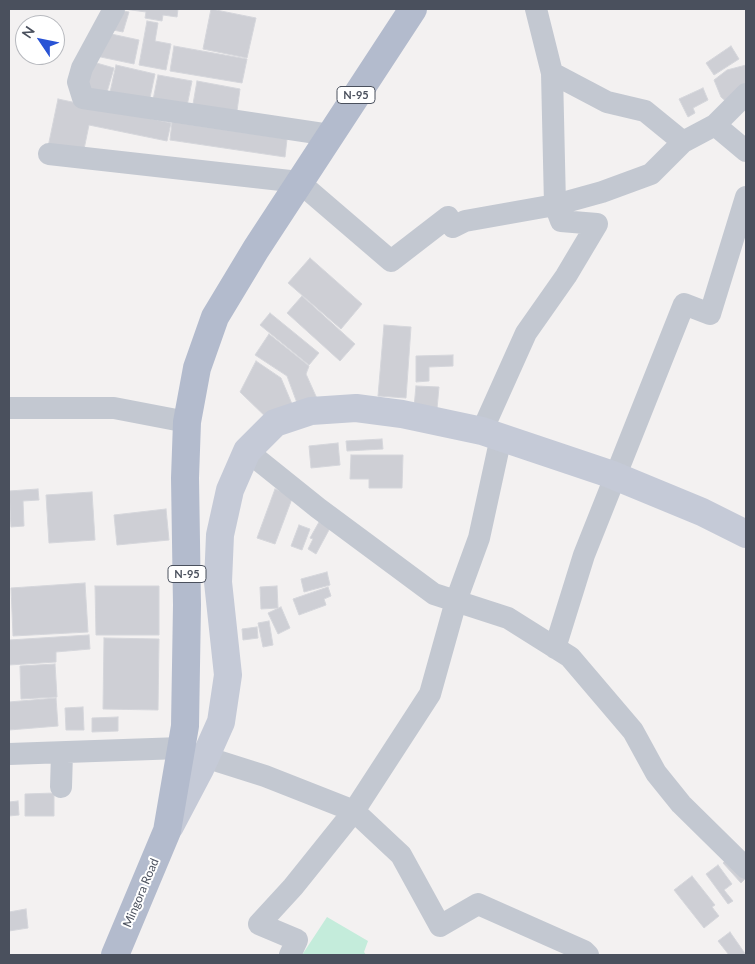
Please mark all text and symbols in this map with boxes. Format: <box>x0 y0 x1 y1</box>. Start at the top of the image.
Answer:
north arrow <box>15 15 65 65</box>
text: N <box>18 23 38 41</box>
road number: N-95 <box>337 86 375 104</box>
road number: N-95 <box>168 566 206 582</box>
street label: Mingora Road <box>120 856 162 930</box>

